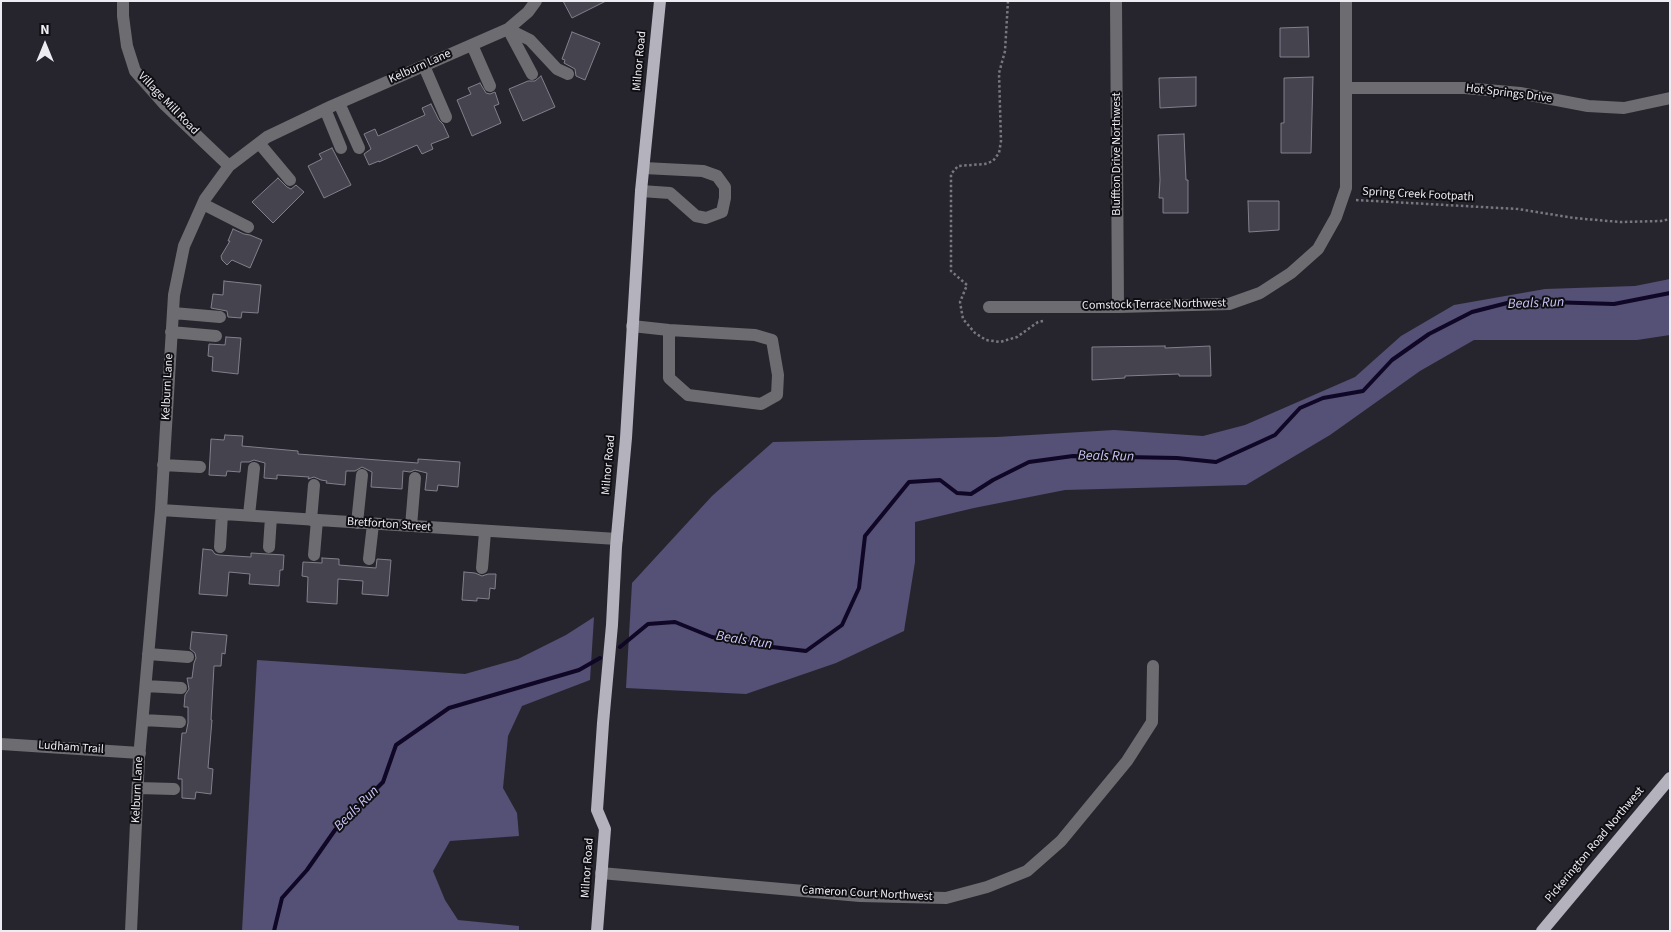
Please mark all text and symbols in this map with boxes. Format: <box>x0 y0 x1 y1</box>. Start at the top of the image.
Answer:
north arrow <box>20 20 70 70</box>
text: N <box>40 20 50 40</box>
street label: Milnor Road <box>630 30 650 92</box>
street label: Kelburn Lane <box>387 47 453 87</box>
street label: Village Mill Road <box>135 70 201 138</box>
street label: Hot Springs Drive <box>1465 82 1553 106</box>
street label: Bluffton Drive Northwest <box>1110 92 1124 216</box>
street label: Spring Creek Footpath <box>1362 185 1474 205</box>
water label: Beals Run <box>1507 295 1565 313</box>
street label: Comstock Terrace Northwest <box>1082 297 1226 313</box>
street label: Kelburn Lane <box>159 353 177 421</box>
street label: Milnor Road <box>599 434 619 496</box>
water label: Beals Run <box>1078 448 1134 466</box>
street label: Bretforton Street <box>346 515 432 535</box>
water label: Beals Run <box>715 628 773 654</box>
street label: Ludham Trail <box>38 739 104 757</box>
street label: Kelburn Lane <box>129 756 147 824</box>
water label: Beals Run <box>331 783 383 835</box>
street label: Pickerington Road Northwest <box>1542 784 1648 906</box>
street label: Milnor Road <box>579 838 597 898</box>
street label: Cameron Court Northwest <box>801 883 933 905</box>

